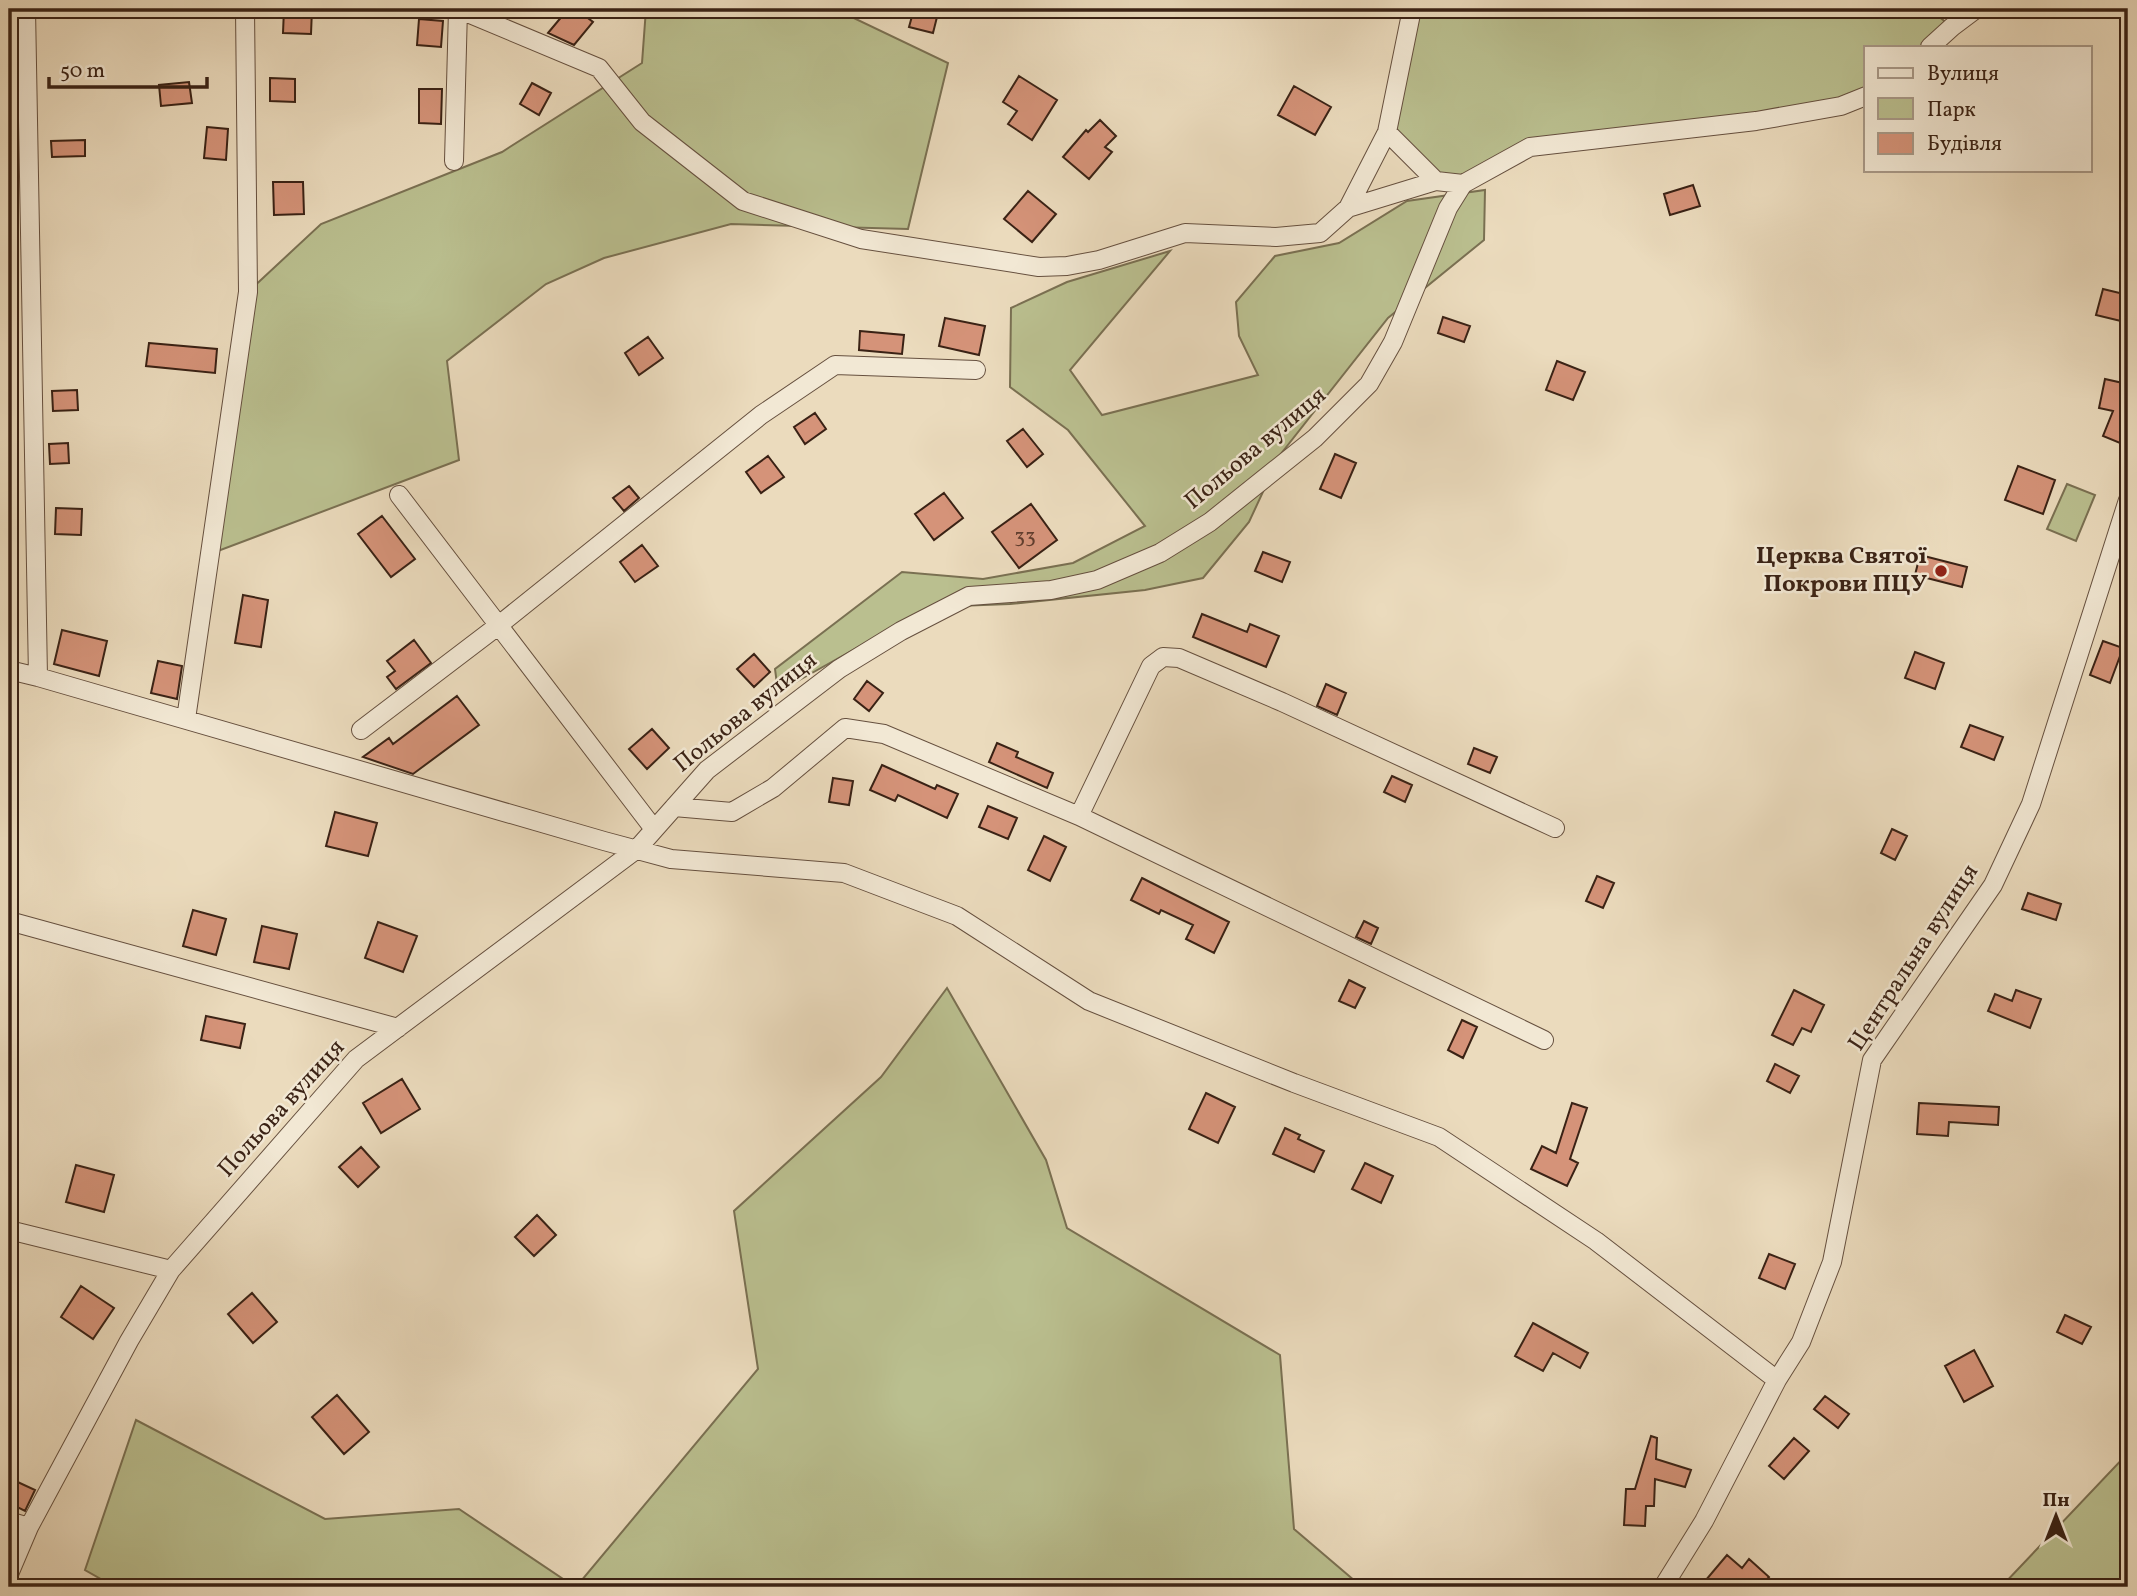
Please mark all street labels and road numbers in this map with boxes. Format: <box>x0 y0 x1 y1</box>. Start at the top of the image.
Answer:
street label: Польова вулиця <box>1178 380 1334 518</box>
street label: Польова вулиця <box>667 645 825 781</box>
street label: Центральна вулиця <box>1841 858 1987 1058</box>
street label: Польова вулиця <box>211 1032 353 1186</box>

